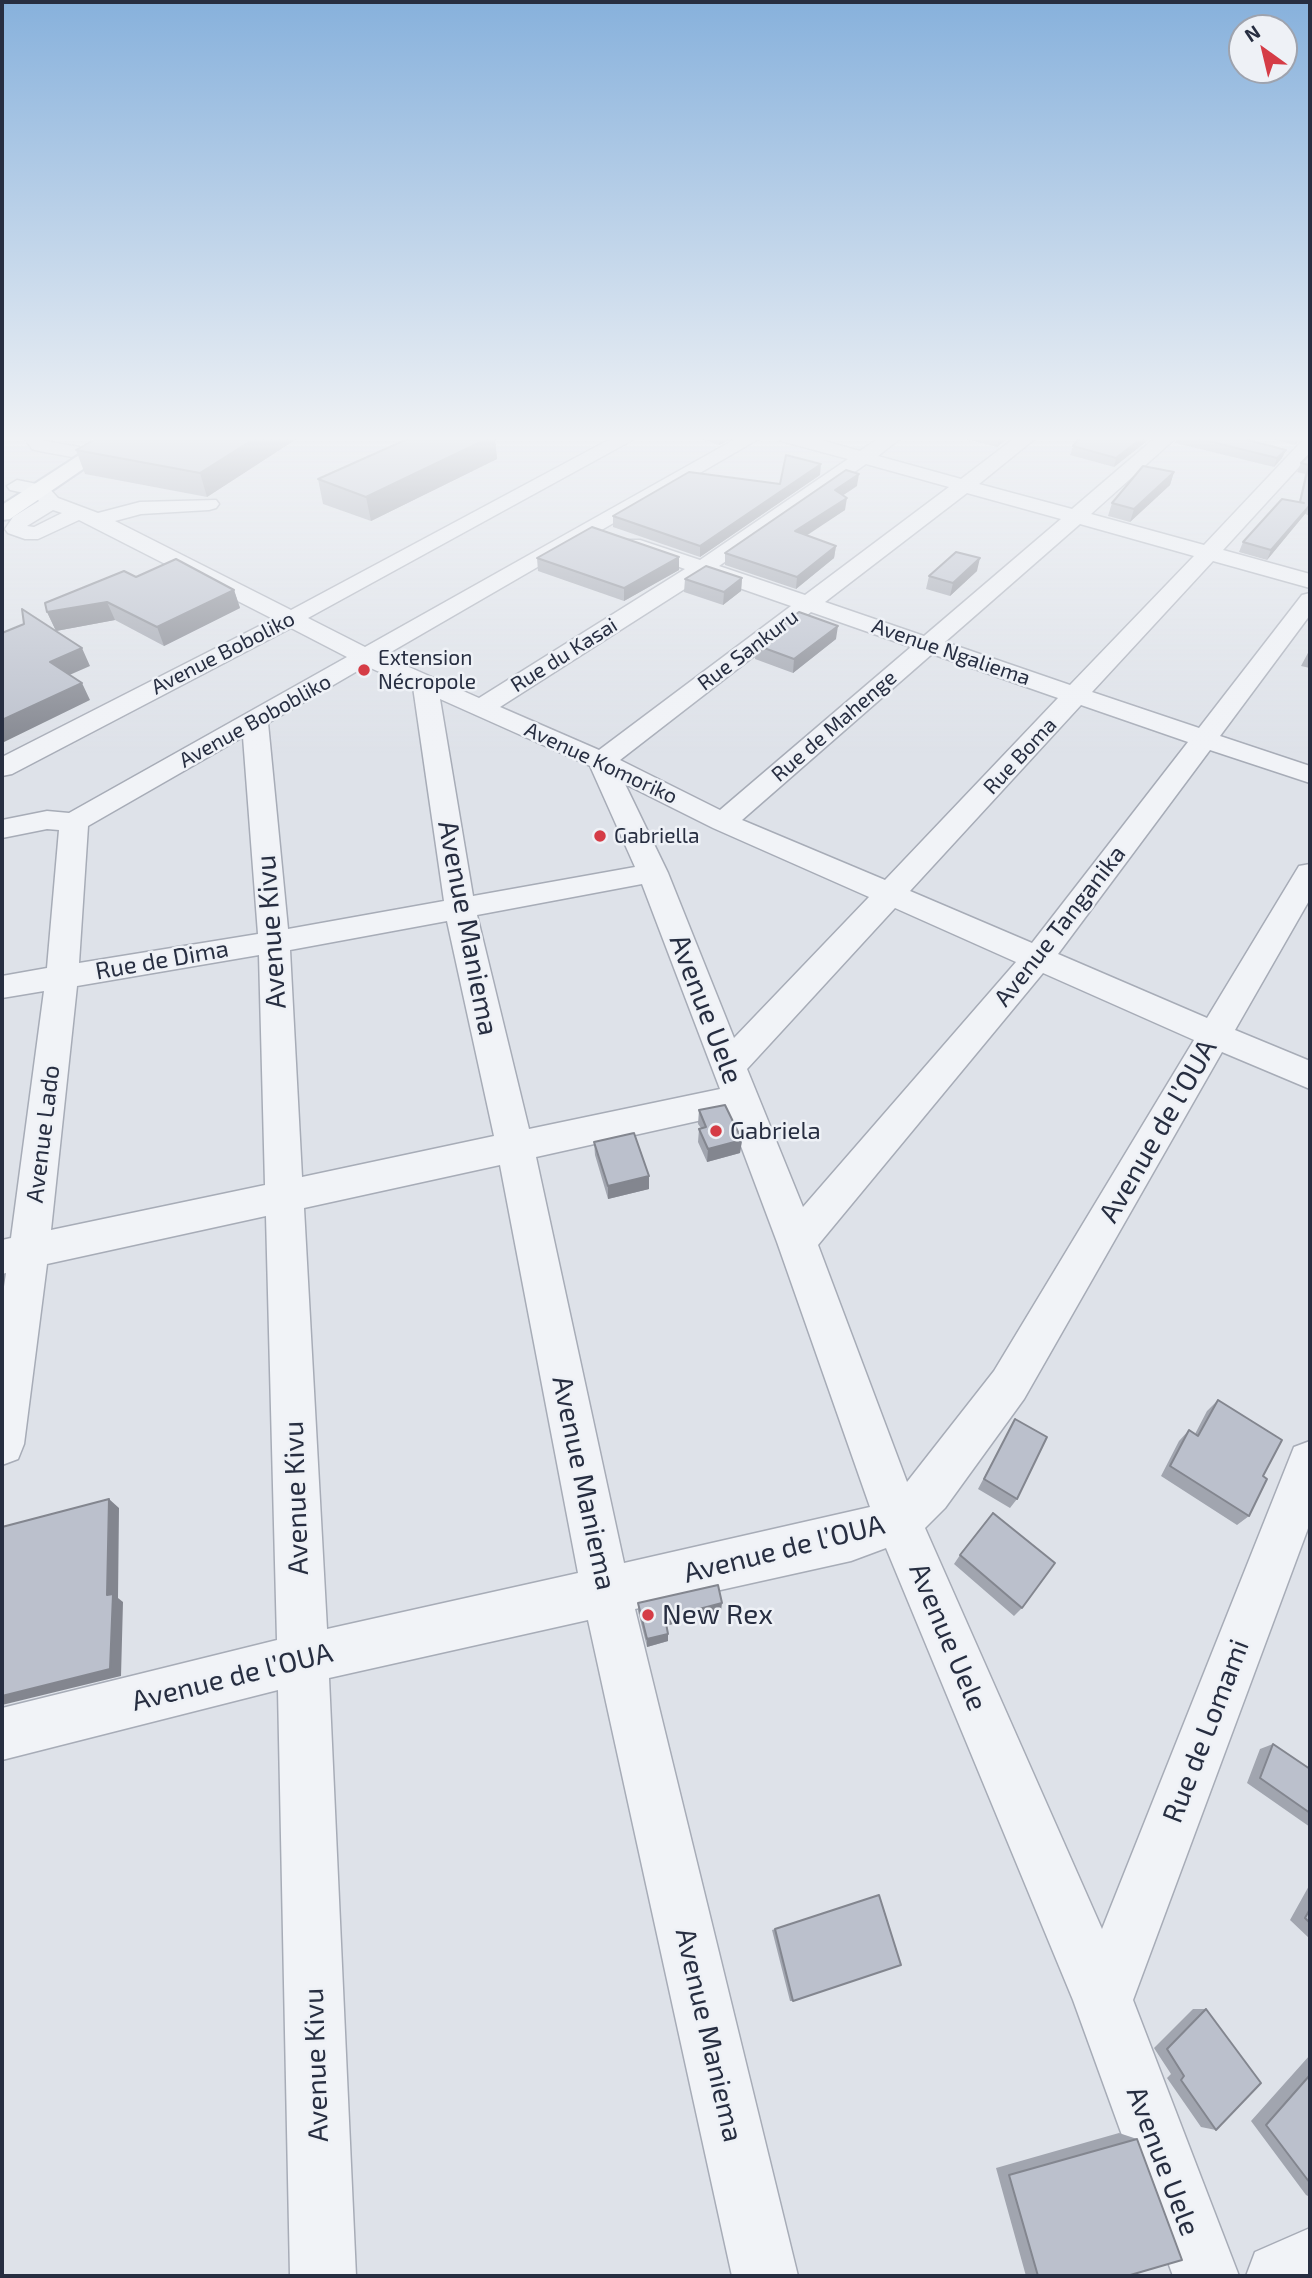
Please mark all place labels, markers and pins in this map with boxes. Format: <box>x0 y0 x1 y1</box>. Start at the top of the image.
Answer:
place label: Extension Nécropole <box>378 645 476 695</box>
marker: Extension Nécropole <box>356 662 372 678</box>
place label: Gabriella <box>614 823 700 849</box>
marker: Gabriella <box>592 828 608 844</box>
place label: Gabriela <box>730 1117 821 1145</box>
marker: Gabriela <box>708 1123 724 1139</box>
place label: New Rex <box>662 1598 773 1632</box>
marker: New Rex <box>640 1607 656 1623</box>

